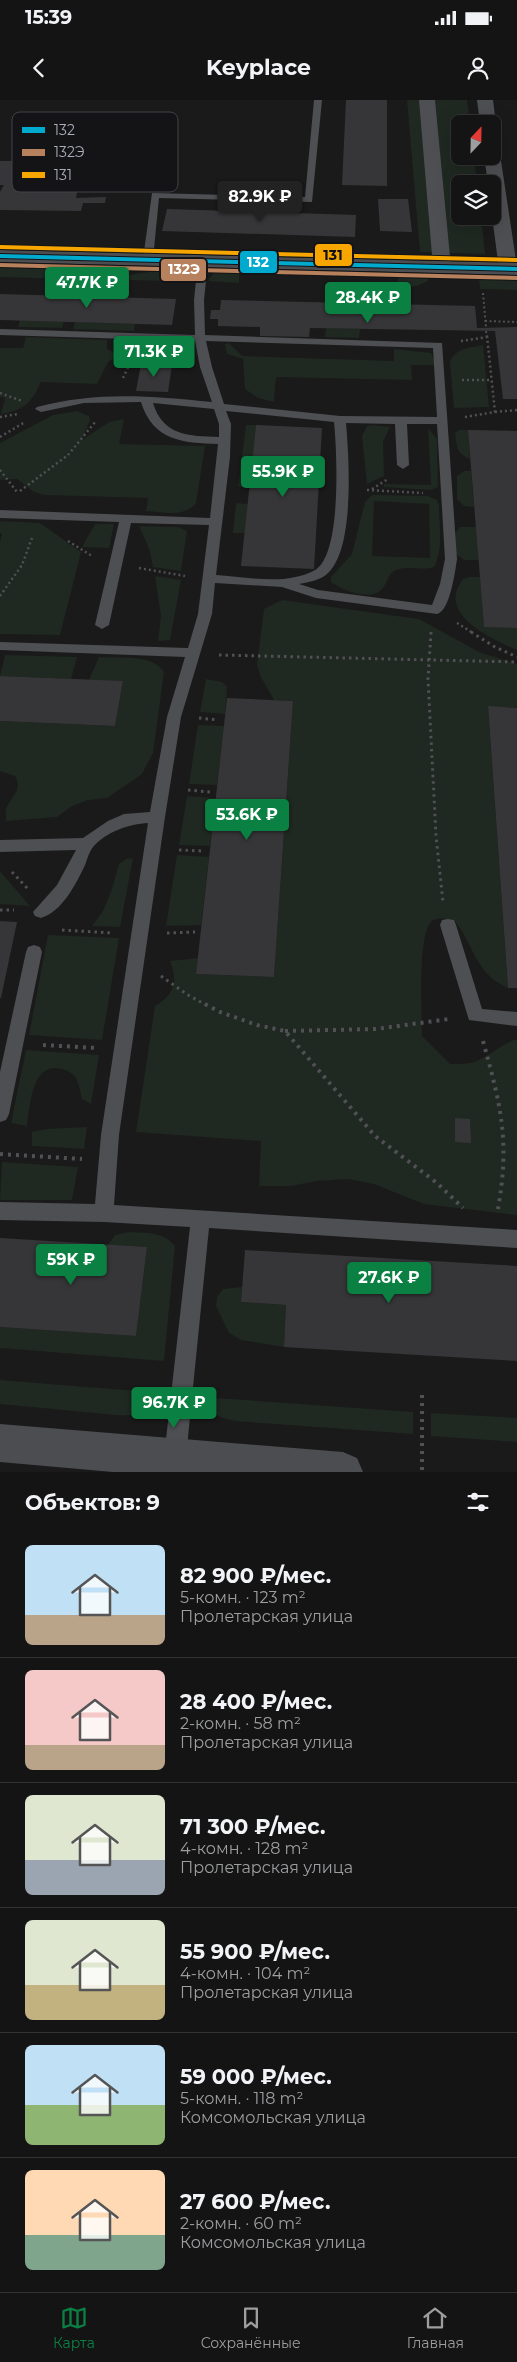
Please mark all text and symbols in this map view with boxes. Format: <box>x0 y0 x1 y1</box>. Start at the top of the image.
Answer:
text: 15:39 <box>25 6 72 29</box>
icon: back <box>25 54 53 82</box>
text: Keyplace <box>206 54 311 81</box>
icon: person <box>464 54 492 82</box>
legend <box>12 112 178 192</box>
north arrow <box>451 115 501 165</box>
map controls <box>451 115 501 225</box>
text: 132 <box>54 121 75 139</box>
text: 132Э <box>54 143 85 161</box>
text: 131 <box>54 166 72 184</box>
button: layers <box>451 175 501 225</box>
pin: 82.9K ₽ <box>214 180 306 223</box>
text: 82.9K ₽ <box>228 187 292 206</box>
line badge: 131 <box>314 243 353 267</box>
text: 131 <box>323 246 343 264</box>
line badge: 132 <box>239 250 278 274</box>
text: 132 <box>247 253 269 271</box>
line badge: 132Э <box>160 258 207 282</box>
text: 132Э <box>168 260 200 278</box>
pin: 47.7K ₽ <box>41 266 133 309</box>
text: 47.7K ₽ <box>56 273 118 292</box>
pin: 28.4K ₽ <box>322 282 414 324</box>
text: 28.4K ₽ <box>336 288 400 307</box>
pin: 71.3K ₽ <box>108 336 200 378</box>
text: 71.3K ₽ <box>125 342 183 361</box>
pin: 55.9K ₽ <box>237 456 329 498</box>
text: 55.9K ₽ <box>252 462 314 481</box>
pin: 53.6K ₽ <box>201 798 293 841</box>
text: 53.6K ₽ <box>216 805 278 824</box>
pin: 59K ₽ <box>36 1244 106 1286</box>
text: 59K ₽ <box>47 1250 95 1269</box>
pin: 27.6K ₽ <box>343 1262 435 1304</box>
text: 27.6K ₽ <box>358 1268 420 1287</box>
pin: 96.7K ₽ <box>128 1386 220 1429</box>
text: 96.7K ₽ <box>142 1393 206 1412</box>
icon: filters <box>464 1488 492 1516</box>
text: Объектов: 9 <box>25 1490 160 1515</box>
text: 82 900 ₽/мес. <box>180 1563 331 1588</box>
icon: home <box>65 1565 125 1625</box>
text: 5-комн. · 123 m² <box>180 1588 306 1607</box>
text: Пролетарская улица <box>180 1607 353 1626</box>
text: 28 400 ₽/мес. <box>180 1689 332 1714</box>
icon: home <box>65 1690 125 1750</box>
text: 2-комн. · 58 m² <box>180 1714 301 1733</box>
text: Пролетарская улица <box>180 1733 353 1752</box>
text: 71 300 ₽/мес. <box>180 1814 326 1839</box>
icon: home <box>65 1815 125 1875</box>
text: 4-комн. · 128 m² <box>180 1839 308 1858</box>
text: Пролетарская улица <box>180 1858 353 1877</box>
text: 55 900 ₽/мес. <box>180 1939 330 1964</box>
icon: home <box>65 1940 125 2000</box>
text: 4-комн. · 104 m² <box>180 1964 310 1983</box>
text: Пролетарская улица <box>180 1983 353 2002</box>
text: 59 000 ₽/мес. <box>180 2064 332 2089</box>
icon: home <box>65 2065 125 2125</box>
text: 5-комн. · 118 m² <box>180 2089 303 2108</box>
text: Комсомольская улица <box>180 2108 366 2127</box>
text: 27 600 ₽/мес. <box>180 2189 330 2214</box>
icon: home <box>65 2190 125 2250</box>
text: 2-комн. · 60 m² <box>180 2214 302 2233</box>
text: Комсомольская улица <box>180 2233 366 2252</box>
tab: Карта <box>53 2304 95 2352</box>
tab: Сохранённые <box>201 2304 301 2352</box>
tab: Главная <box>407 2304 464 2352</box>

